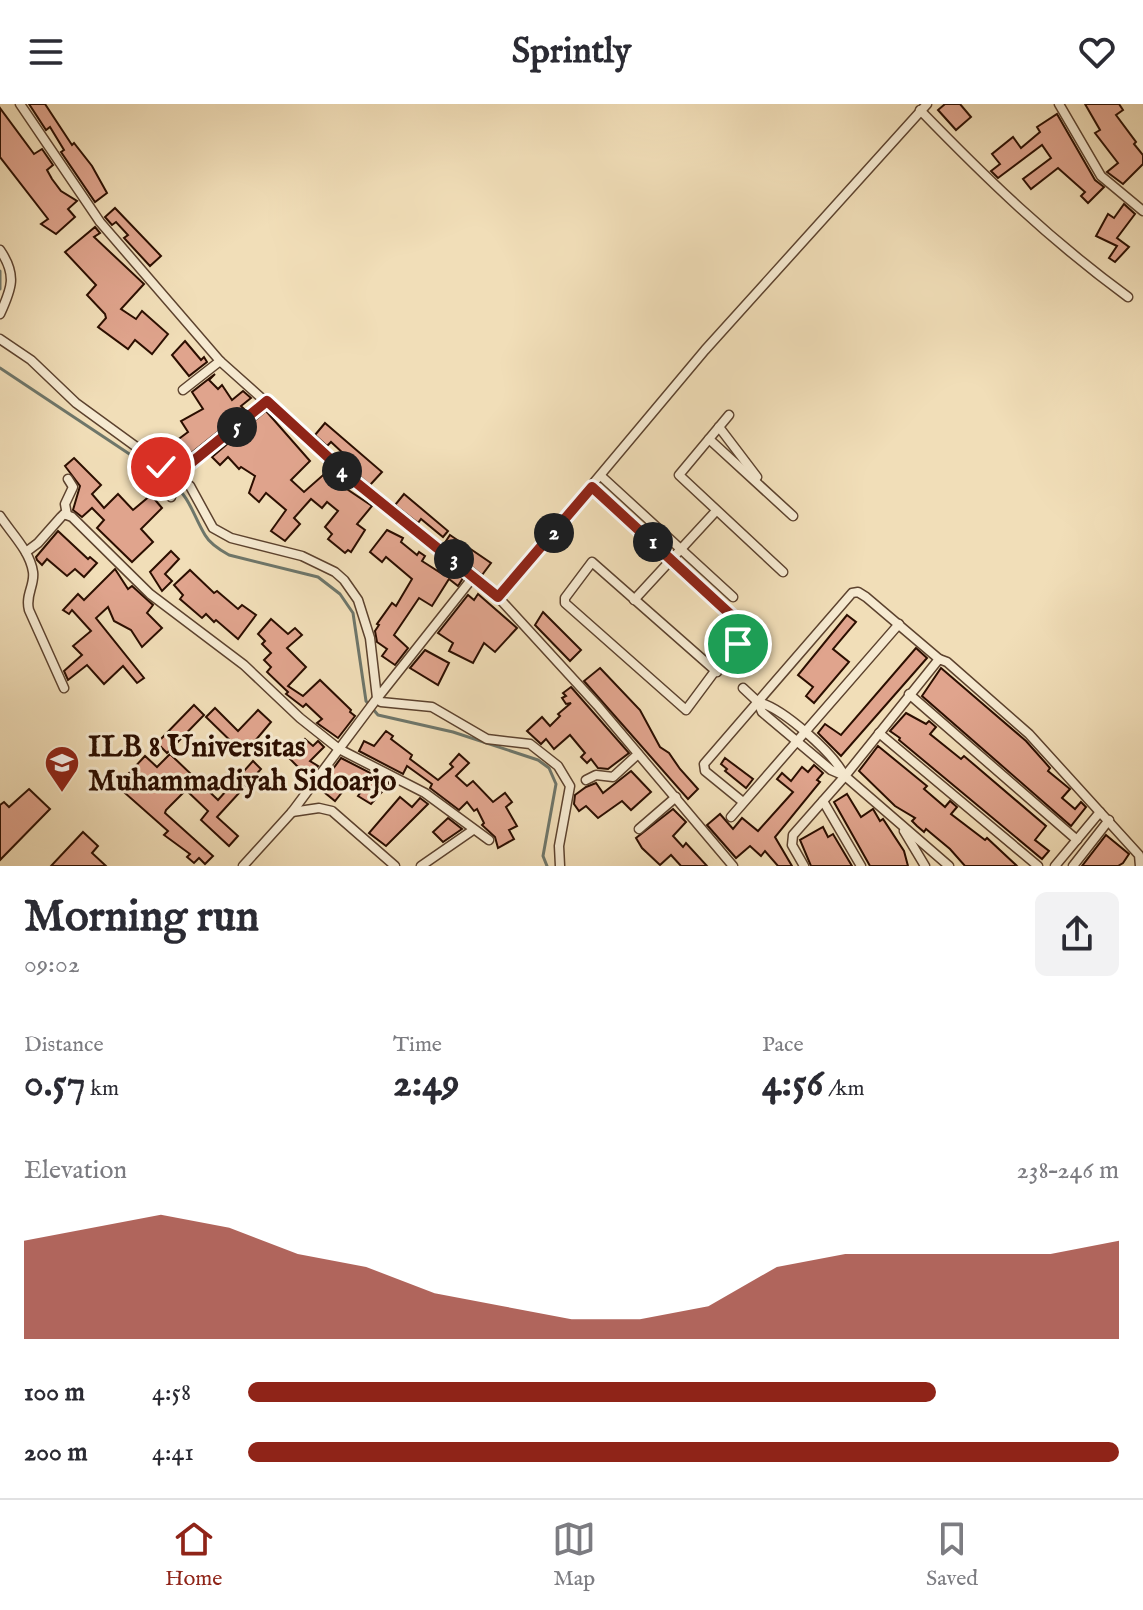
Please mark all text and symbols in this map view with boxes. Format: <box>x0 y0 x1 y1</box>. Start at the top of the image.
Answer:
text: Sprintly <box>512 29 631 75</box>
icon: menu <box>24 30 68 74</box>
icon: heart <box>1075 30 1119 74</box>
pin: 5 <box>217 407 257 447</box>
text: 5 <box>233 413 241 441</box>
pin <box>127 433 195 501</box>
icon: check <box>139 445 183 489</box>
pin: 4 <box>322 451 362 491</box>
text: 4 <box>337 457 347 485</box>
pin: 2 <box>534 513 574 553</box>
text: 2 <box>549 519 559 547</box>
pin: 1 <box>633 522 673 562</box>
text: 1 <box>649 528 657 556</box>
pin: 3 <box>434 539 474 579</box>
text: 3 <box>450 545 458 573</box>
pin <box>704 610 772 678</box>
icon: arrive <box>716 622 760 666</box>
place label: ILB 8 Universitas Muhammadiyah Sidoarjo <box>88 729 396 801</box>
school or university icon: ILB 8 Universitas Muhammadiyah Sidoarjo <box>43 744 81 794</box>
text: Morning run <box>24 890 259 946</box>
button: share <box>1035 892 1119 976</box>
text: 09:02 <box>24 948 80 981</box>
text: Distance <box>24 1031 104 1059</box>
text: Time <box>393 1031 442 1059</box>
text: Pace <box>762 1031 804 1059</box>
text: 0.57 <box>24 1059 85 1110</box>
text: 2:49 <box>393 1059 459 1110</box>
text: 4:56 <box>762 1059 823 1110</box>
text: km <box>85 1075 119 1103</box>
text: /km <box>823 1075 864 1103</box>
text: Elevation <box>24 1154 127 1187</box>
text: 238–246 m <box>1017 1154 1119 1187</box>
text: 100 m <box>24 1376 85 1409</box>
text: 4:58 <box>152 1376 191 1409</box>
text: 200 m <box>24 1436 88 1469</box>
text: 4:41 <box>152 1436 194 1469</box>
tab: Home <box>165 1517 222 1593</box>
tab: Map <box>552 1517 596 1593</box>
tab: Saved <box>926 1517 978 1593</box>

